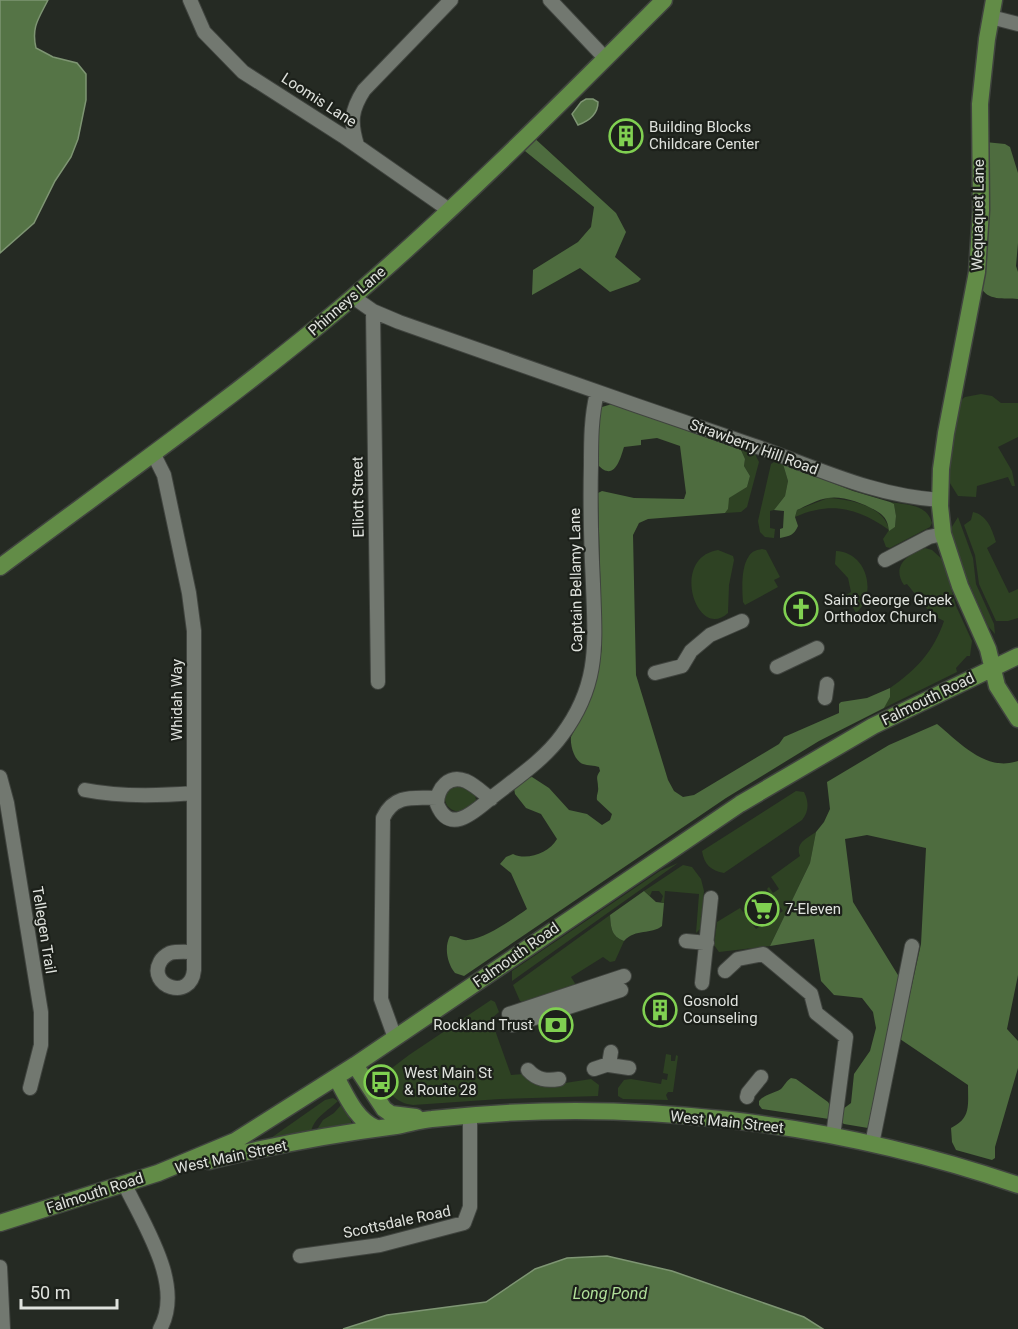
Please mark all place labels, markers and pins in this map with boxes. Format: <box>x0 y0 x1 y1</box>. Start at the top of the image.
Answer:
building icon: Building Blocks Childcare Center <box>608 118 644 154</box>
place label: Building Blocks Childcare Center <box>649 118 759 153</box>
church icon: Saint George Greek Orthodox Church <box>783 591 819 627</box>
place label: Saint George Greek Orthodox Church <box>824 591 952 626</box>
supermarket icon: 7-Eleven <box>744 891 780 927</box>
place label: 7-Eleven <box>785 900 841 918</box>
building icon: Gosnold Counseling <box>642 992 678 1028</box>
place label: Gosnold Counseling <box>683 992 758 1027</box>
bank icon: Rockland Trust <box>538 1007 574 1043</box>
place label: Rockland Trust <box>433 1016 533 1034</box>
bus stop icon: West Main St & Route 28 <box>363 1064 399 1100</box>
place label: West Main St & Route 28 <box>404 1064 492 1099</box>

